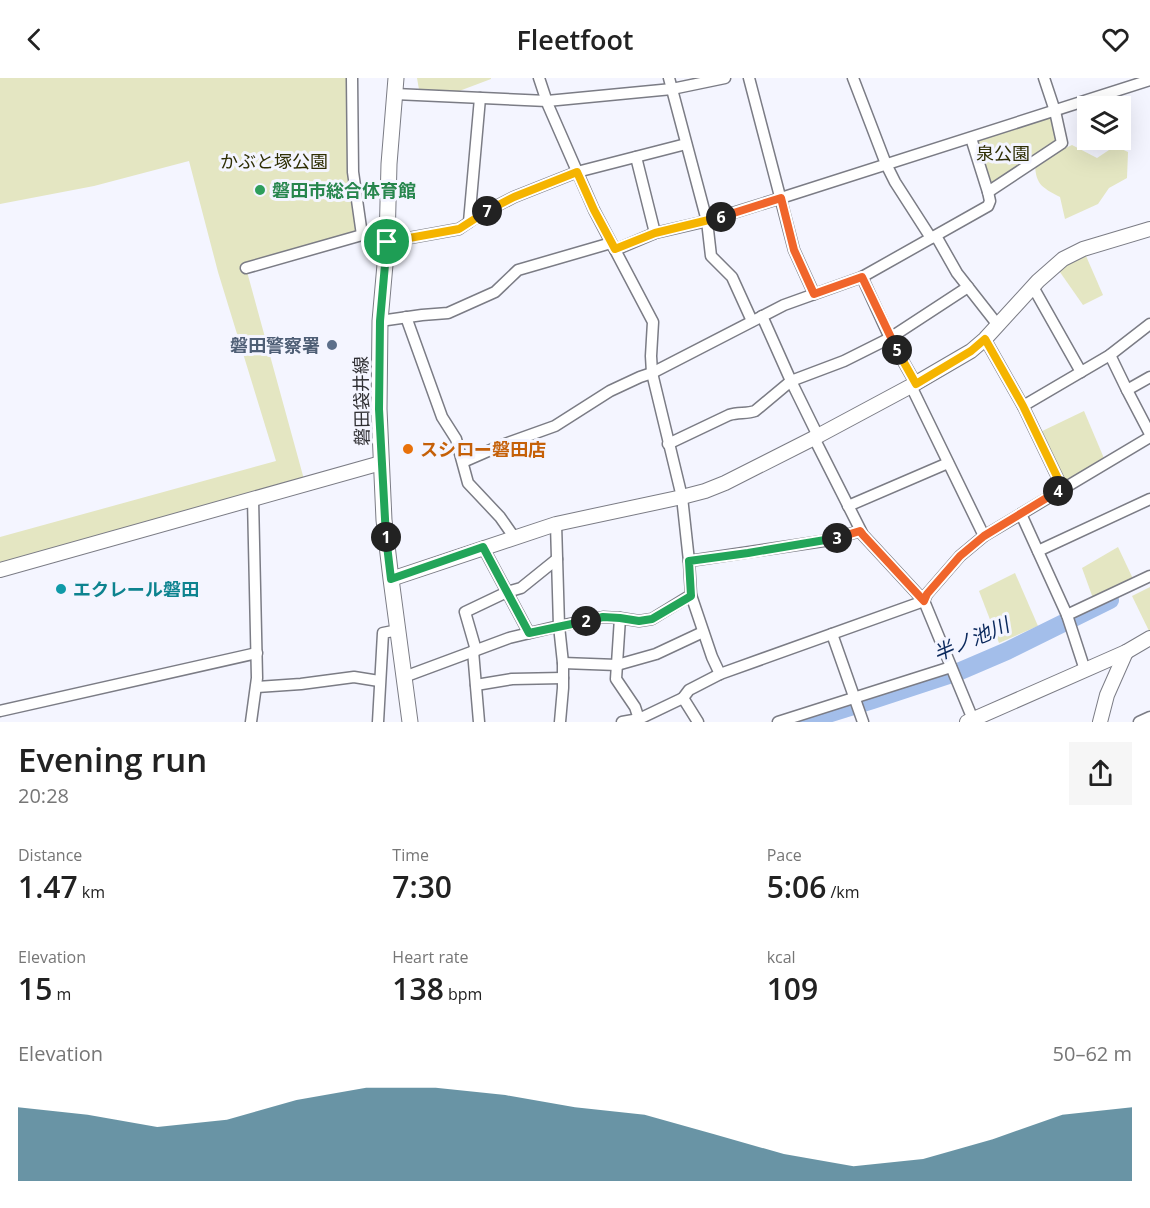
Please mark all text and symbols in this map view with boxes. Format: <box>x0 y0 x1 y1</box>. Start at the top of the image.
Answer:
text: Fleetfoot <box>516 21 634 58</box>
icon: back <box>18 23 51 56</box>
icon: heart <box>1099 23 1132 56</box>
map controls <box>1077 96 1131 150</box>
button: layers <box>1077 96 1131 150</box>
park label: 泉公園 <box>976 141 1030 165</box>
park label: かぶと塚公園 <box>220 149 328 173</box>
place label: 磐田市総合体育館 <box>272 178 416 202</box>
marker: 磐田市総合体育館 <box>253 183 267 197</box>
pin: 7 <box>472 196 502 226</box>
text: 7 <box>482 200 492 222</box>
pin: 6 <box>706 202 736 232</box>
text: 6 <box>716 206 726 228</box>
pin <box>361 216 412 267</box>
icon: arrive <box>370 225 403 258</box>
place label: 磐田警察署 <box>230 333 320 357</box>
pin: 5 <box>882 335 912 365</box>
marker: 磐田警察署 <box>325 338 339 352</box>
text: 5 <box>892 339 902 361</box>
street label: 磐田袋井線 <box>348 356 374 446</box>
place label: スシロー磐田店 <box>420 437 546 461</box>
marker: スシロー磐田店 <box>401 442 415 456</box>
pin: 4 <box>1043 476 1073 506</box>
text: 4 <box>1053 480 1063 502</box>
pin: 1 <box>371 522 401 552</box>
pin: 3 <box>822 523 852 553</box>
text: 1 <box>381 526 391 548</box>
text: 3 <box>832 527 842 549</box>
place label: エクレール磐田 <box>73 577 199 601</box>
marker: エクレール磐田 <box>54 582 68 596</box>
pin: 2 <box>571 606 601 636</box>
text: 2 <box>581 610 591 632</box>
water label: 半ノ池川 <box>929 610 1015 667</box>
text: Evening run <box>18 737 207 782</box>
button: share <box>1069 742 1132 805</box>
text: 20:28 <box>18 782 69 809</box>
text: Distance <box>18 844 82 866</box>
text: Time <box>392 844 429 866</box>
text: Pace <box>767 844 802 866</box>
text: 1.47 <box>18 866 78 907</box>
text: 7:30 <box>392 866 452 907</box>
text: 5:06 <box>767 866 826 907</box>
text: km <box>78 881 105 903</box>
text: /km <box>826 881 860 903</box>
text: Elevation <box>18 946 86 968</box>
text: Heart rate <box>392 946 469 968</box>
text: kcal <box>767 946 796 968</box>
text: 15 <box>18 968 52 1009</box>
text: 138 <box>392 968 444 1009</box>
text: 109 <box>767 968 818 1009</box>
text: m <box>52 983 71 1005</box>
text: bpm <box>444 983 482 1005</box>
text: Elevation <box>18 1040 103 1067</box>
text: 50–62 m <box>1053 1040 1132 1067</box>

